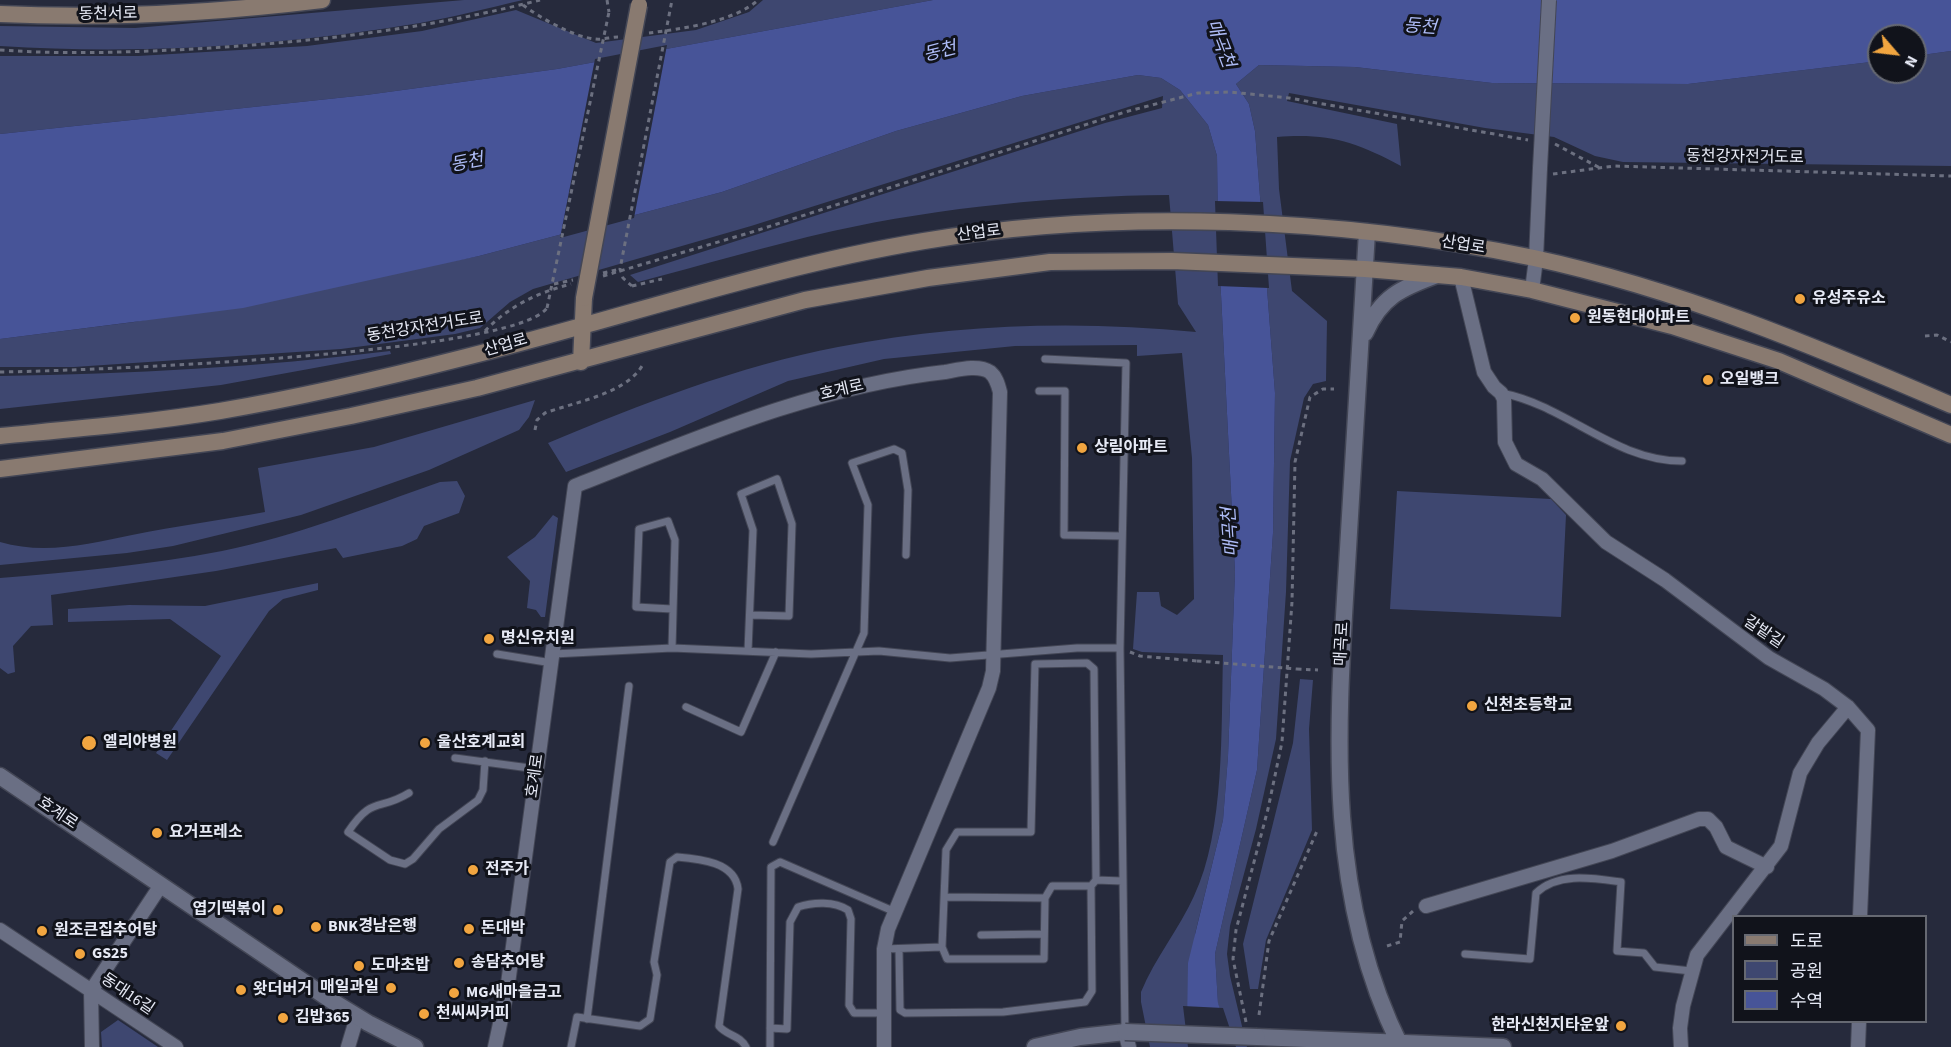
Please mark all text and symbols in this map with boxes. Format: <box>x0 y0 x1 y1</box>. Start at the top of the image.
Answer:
street label: 동천서로 <box>78 5 138 25</box>
water label: 동천 <box>1403 16 1437 40</box>
water label: 매곡천 <box>1200 17 1238 71</box>
north arrow <box>1867 24 1927 84</box>
water label: 동천 <box>921 39 959 67</box>
text: N <box>1899 52 1923 71</box>
street label: 동천강자전거도로 <box>1686 147 1804 169</box>
water label: 동천 <box>449 150 485 178</box>
street label: 산업로 <box>956 222 1002 246</box>
street label: 산업로 <box>1440 233 1486 259</box>
place label: 유성주유소 <box>1812 289 1886 309</box>
marker: 유성주유소 <box>1793 292 1807 306</box>
place label: 원동현대아파트 <box>1587 308 1690 328</box>
street label: 동천강자전거도로 <box>365 309 485 347</box>
marker: 원동현대아파트 <box>1568 311 1582 325</box>
street label: 산업로 <box>482 331 530 361</box>
place label: 오일뱅크 <box>1720 370 1779 390</box>
marker: 오일뱅크 <box>1701 373 1715 387</box>
street label: 호계로 <box>818 377 866 405</box>
place label: 상림아파트 <box>1094 438 1168 458</box>
marker: 상림아파트 <box>1075 441 1089 455</box>
water label: 매곡천 <box>1219 506 1245 558</box>
street label: 갈밭길 <box>1739 613 1787 653</box>
street label: 매곡로 <box>1332 621 1354 667</box>
place label: 명신유치원 <box>501 629 575 649</box>
marker: 명신유치원 <box>482 632 496 646</box>
place label: 신천초등학교 <box>1484 696 1572 716</box>
marker: 신천초등학교 <box>1465 699 1479 713</box>
place label: 엘리야병원 <box>103 733 177 753</box>
place label: 울산호계교회 <box>437 733 525 753</box>
marker: 엘리야병원 <box>80 734 98 752</box>
marker: 울산호계교회 <box>418 736 432 750</box>
street label: 호계로 <box>523 753 549 799</box>
street label: 호계로 <box>33 794 81 834</box>
place label: 요거프레소 <box>169 823 243 843</box>
marker: 요거프레소 <box>150 826 164 840</box>
place label: 전주가 <box>485 860 529 880</box>
marker: 전주가 <box>466 863 480 877</box>
place label: 엽기떡볶이 <box>192 900 266 920</box>
marker: 엽기떡볶이 <box>271 903 285 917</box>
legend <box>1732 915 1927 1023</box>
place label: BNK경남은행 <box>328 917 417 937</box>
place label: 돈대박 <box>481 919 525 939</box>
marker: BNK경남은행 <box>309 920 323 934</box>
place label: 원조큰집추어탕 <box>54 921 157 941</box>
marker: 돈대박 <box>462 922 476 936</box>
marker: 원조큰집추어탕 <box>35 924 49 938</box>
text: 도로 <box>1790 929 1823 954</box>
place label: GS25 <box>92 944 128 964</box>
marker: GS25 <box>73 947 87 961</box>
place label: 송담추어탕 <box>471 953 545 973</box>
place label: 도마초밥 <box>371 956 430 976</box>
marker: 송담추어탕 <box>452 956 466 970</box>
marker: 도마초밥 <box>352 959 366 973</box>
text: 공원 <box>1790 959 1823 984</box>
street label: 동대16길 <box>97 970 157 1020</box>
place label: 매일과일 <box>320 978 379 998</box>
place label: 왓더버거 <box>253 980 312 1000</box>
marker: 매일과일 <box>384 981 398 995</box>
marker: 왓더버거 <box>234 983 248 997</box>
place label: MG새마을금고 <box>466 983 562 1003</box>
marker: MG새마을금고 <box>447 986 461 1000</box>
text: 수역 <box>1790 989 1823 1014</box>
place label: 천씨씨커피 <box>436 1004 510 1024</box>
marker: 천씨씨커피 <box>417 1007 431 1021</box>
place label: 김밥365 <box>295 1008 350 1028</box>
marker: 김밥365 <box>276 1011 290 1025</box>
place label: 한라신천지타운앞 <box>1491 1016 1609 1036</box>
marker: 한라신천지타운앞 <box>1614 1019 1628 1033</box>

